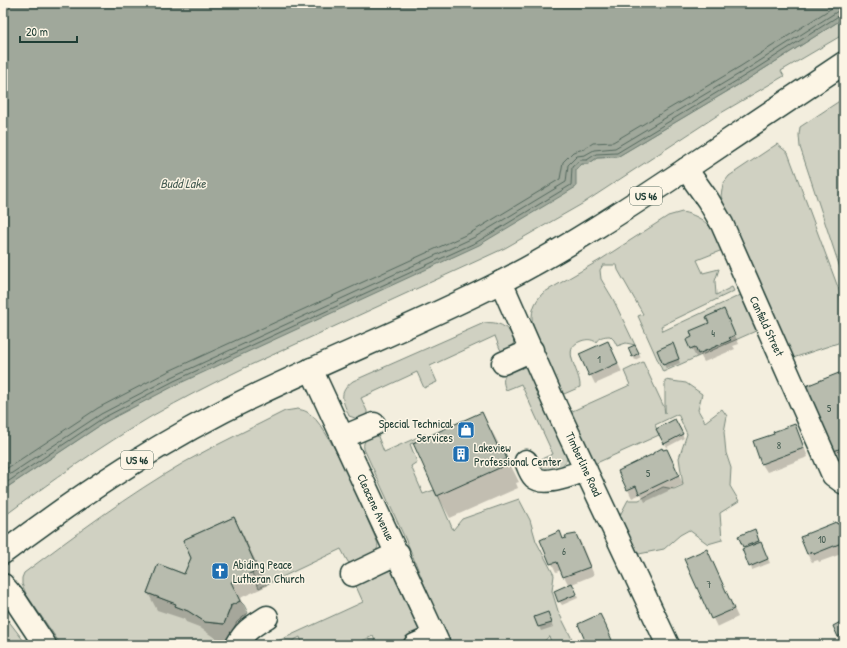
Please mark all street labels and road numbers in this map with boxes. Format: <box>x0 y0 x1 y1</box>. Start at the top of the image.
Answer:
road number: US 46 <box>630 187 662 205</box>
street label: Canfield Street <box>746 293 789 360</box>
street label: Timberline Road <box>562 429 606 499</box>
road number: US 46 <box>121 451 153 469</box>
street label: Cleacene Avenue <box>353 471 399 543</box>

